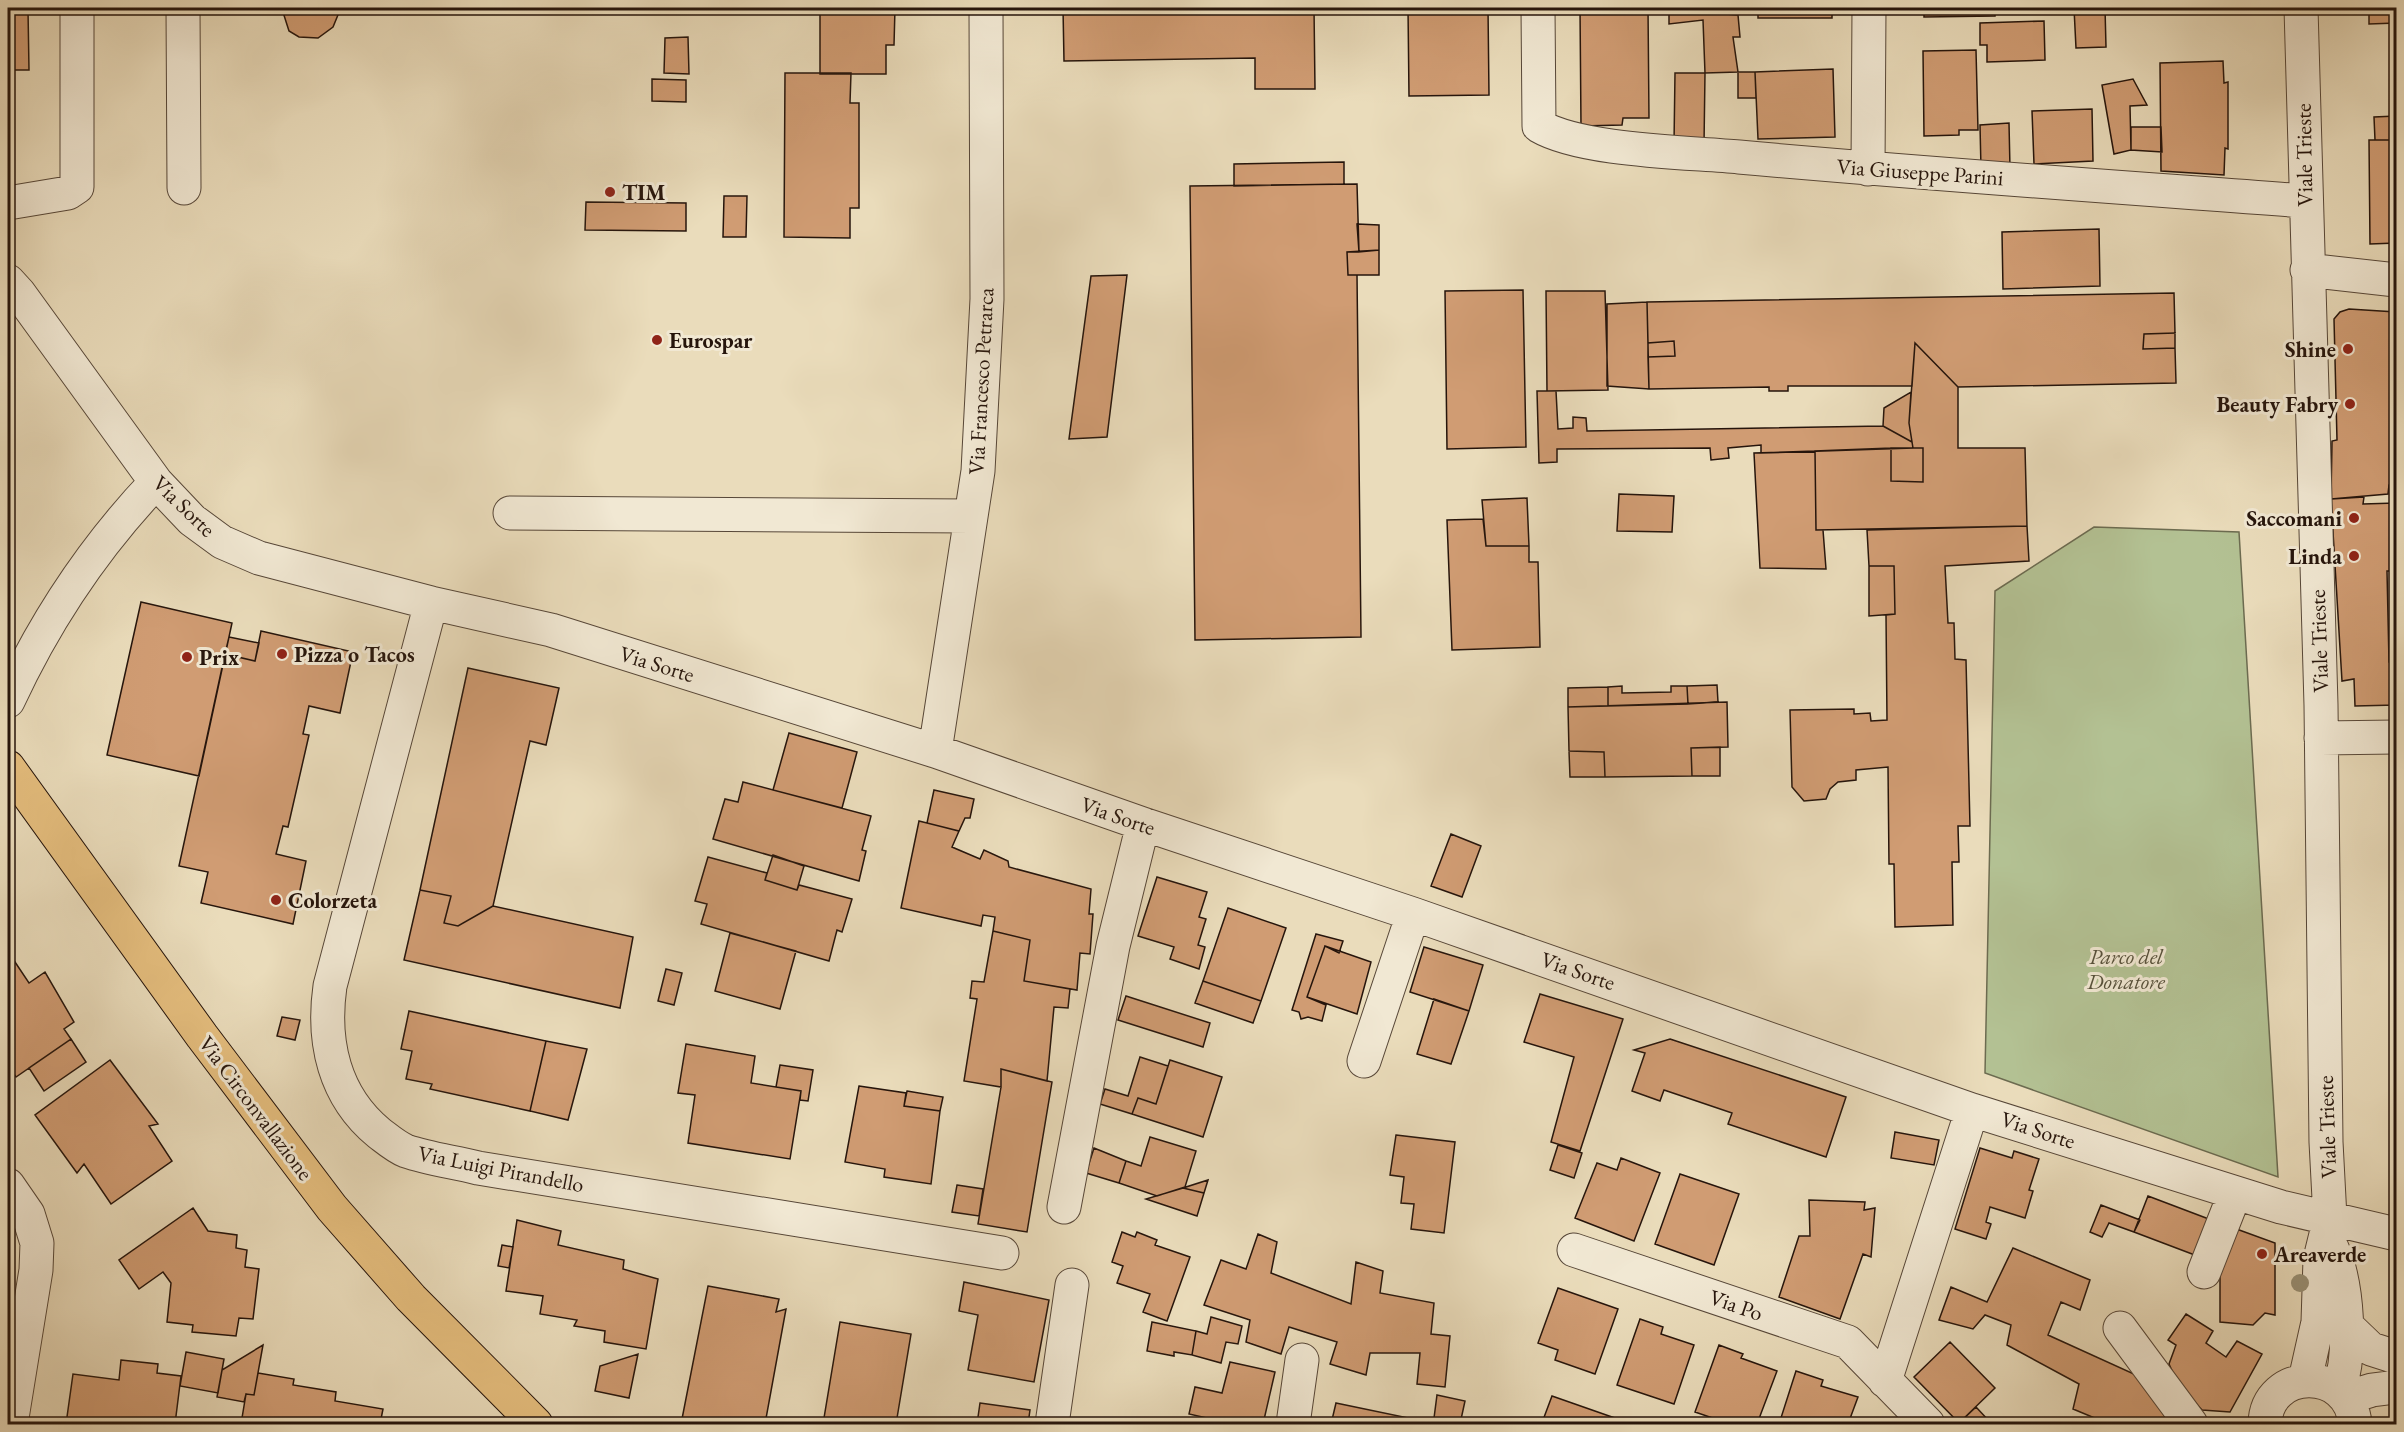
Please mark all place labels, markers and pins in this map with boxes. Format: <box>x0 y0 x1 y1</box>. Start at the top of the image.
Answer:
place label: TIM <box>622 178 665 207</box>
marker: TIM <box>603 185 617 199</box>
place label: Eurospar <box>669 326 753 355</box>
marker: Eurospar <box>650 333 664 347</box>
place label: Shine <box>2285 335 2336 364</box>
marker: Shine <box>2341 342 2355 356</box>
place label: Beauty Fabry <box>2216 390 2338 419</box>
marker: Beauty Fabry <box>2343 397 2357 411</box>
place label: Saccomani <box>2246 504 2343 533</box>
marker: Saccomani <box>2347 511 2361 525</box>
place label: Linda <box>2288 542 2342 571</box>
marker: Linda <box>2347 549 2361 563</box>
place label: Pizza o Tacos <box>294 640 415 669</box>
place label: Prix <box>199 643 239 672</box>
marker: Pizza o Tacos <box>275 647 289 661</box>
marker: Prix <box>180 650 194 664</box>
place label: Colorzeta <box>288 886 377 915</box>
marker: Colorzeta <box>269 893 283 907</box>
place label: Areaverde <box>2273 1240 2366 1269</box>
marker: Areaverde <box>2255 1247 2269 1261</box>

